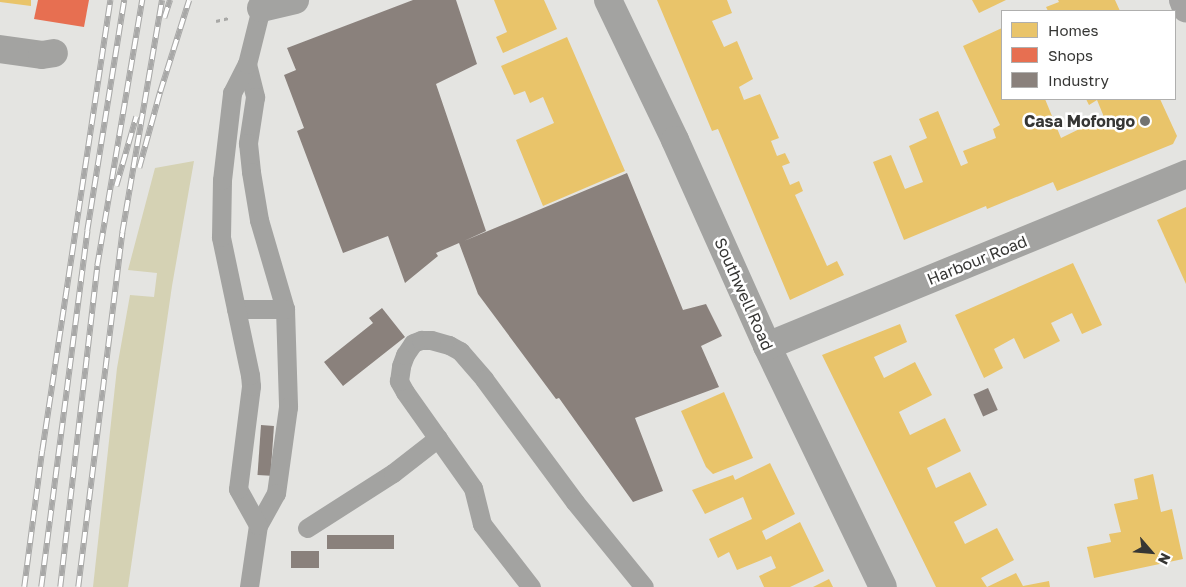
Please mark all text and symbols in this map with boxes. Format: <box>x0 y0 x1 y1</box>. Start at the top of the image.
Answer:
legend <box>1001 10 1176 100</box>
text: Homes <box>1048 21 1098 39</box>
text: Shops <box>1048 46 1093 64</box>
text: Industry <box>1048 71 1109 89</box>
place label: Casa Mofongo <box>1024 111 1135 131</box>
marker: Casa Mofongo <box>1139 115 1151 127</box>
street label: Harbour Road <box>924 231 1030 289</box>
street label: Southwell Road <box>711 235 777 353</box>
north arrow <box>1126 527 1176 577</box>
text: N <box>1155 550 1175 568</box>

